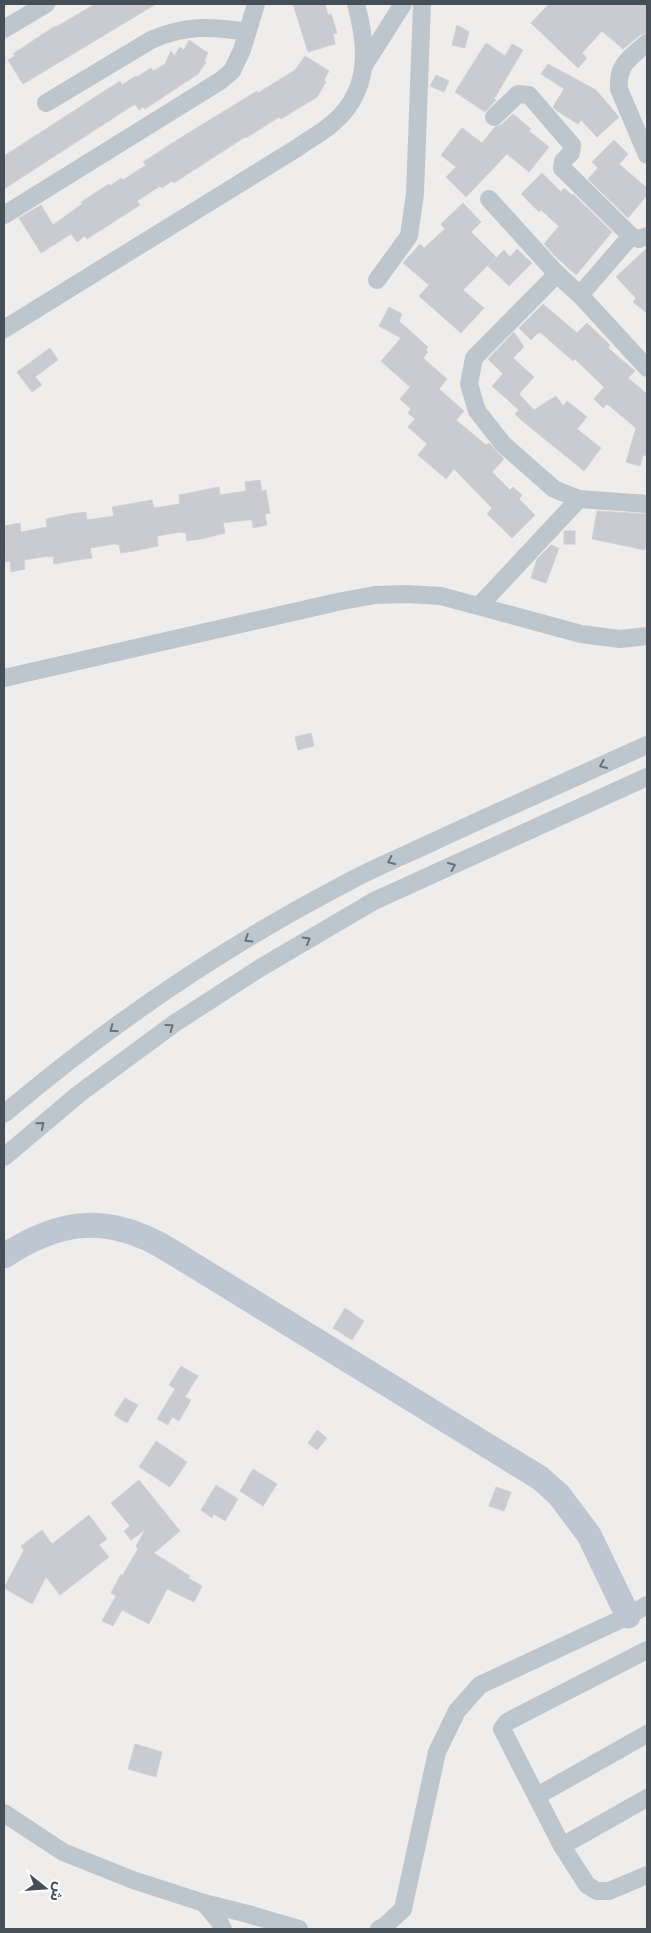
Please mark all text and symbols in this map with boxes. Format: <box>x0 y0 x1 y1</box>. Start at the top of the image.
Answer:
one-way arrow <box>599 759 608 770</box>
one-way arrow <box>387 855 396 866</box>
one-way arrow <box>447 861 456 872</box>
one-way arrow <box>245 932 254 942</box>
one-way arrow <box>302 936 311 946</box>
one-way arrow <box>110 1023 119 1031</box>
one-way arrow <box>164 1024 174 1033</box>
one-way arrow <box>35 1123 44 1131</box>
north arrow <box>20 1863 70 1913</box>
text: ش <box>46 1880 68 1903</box>

